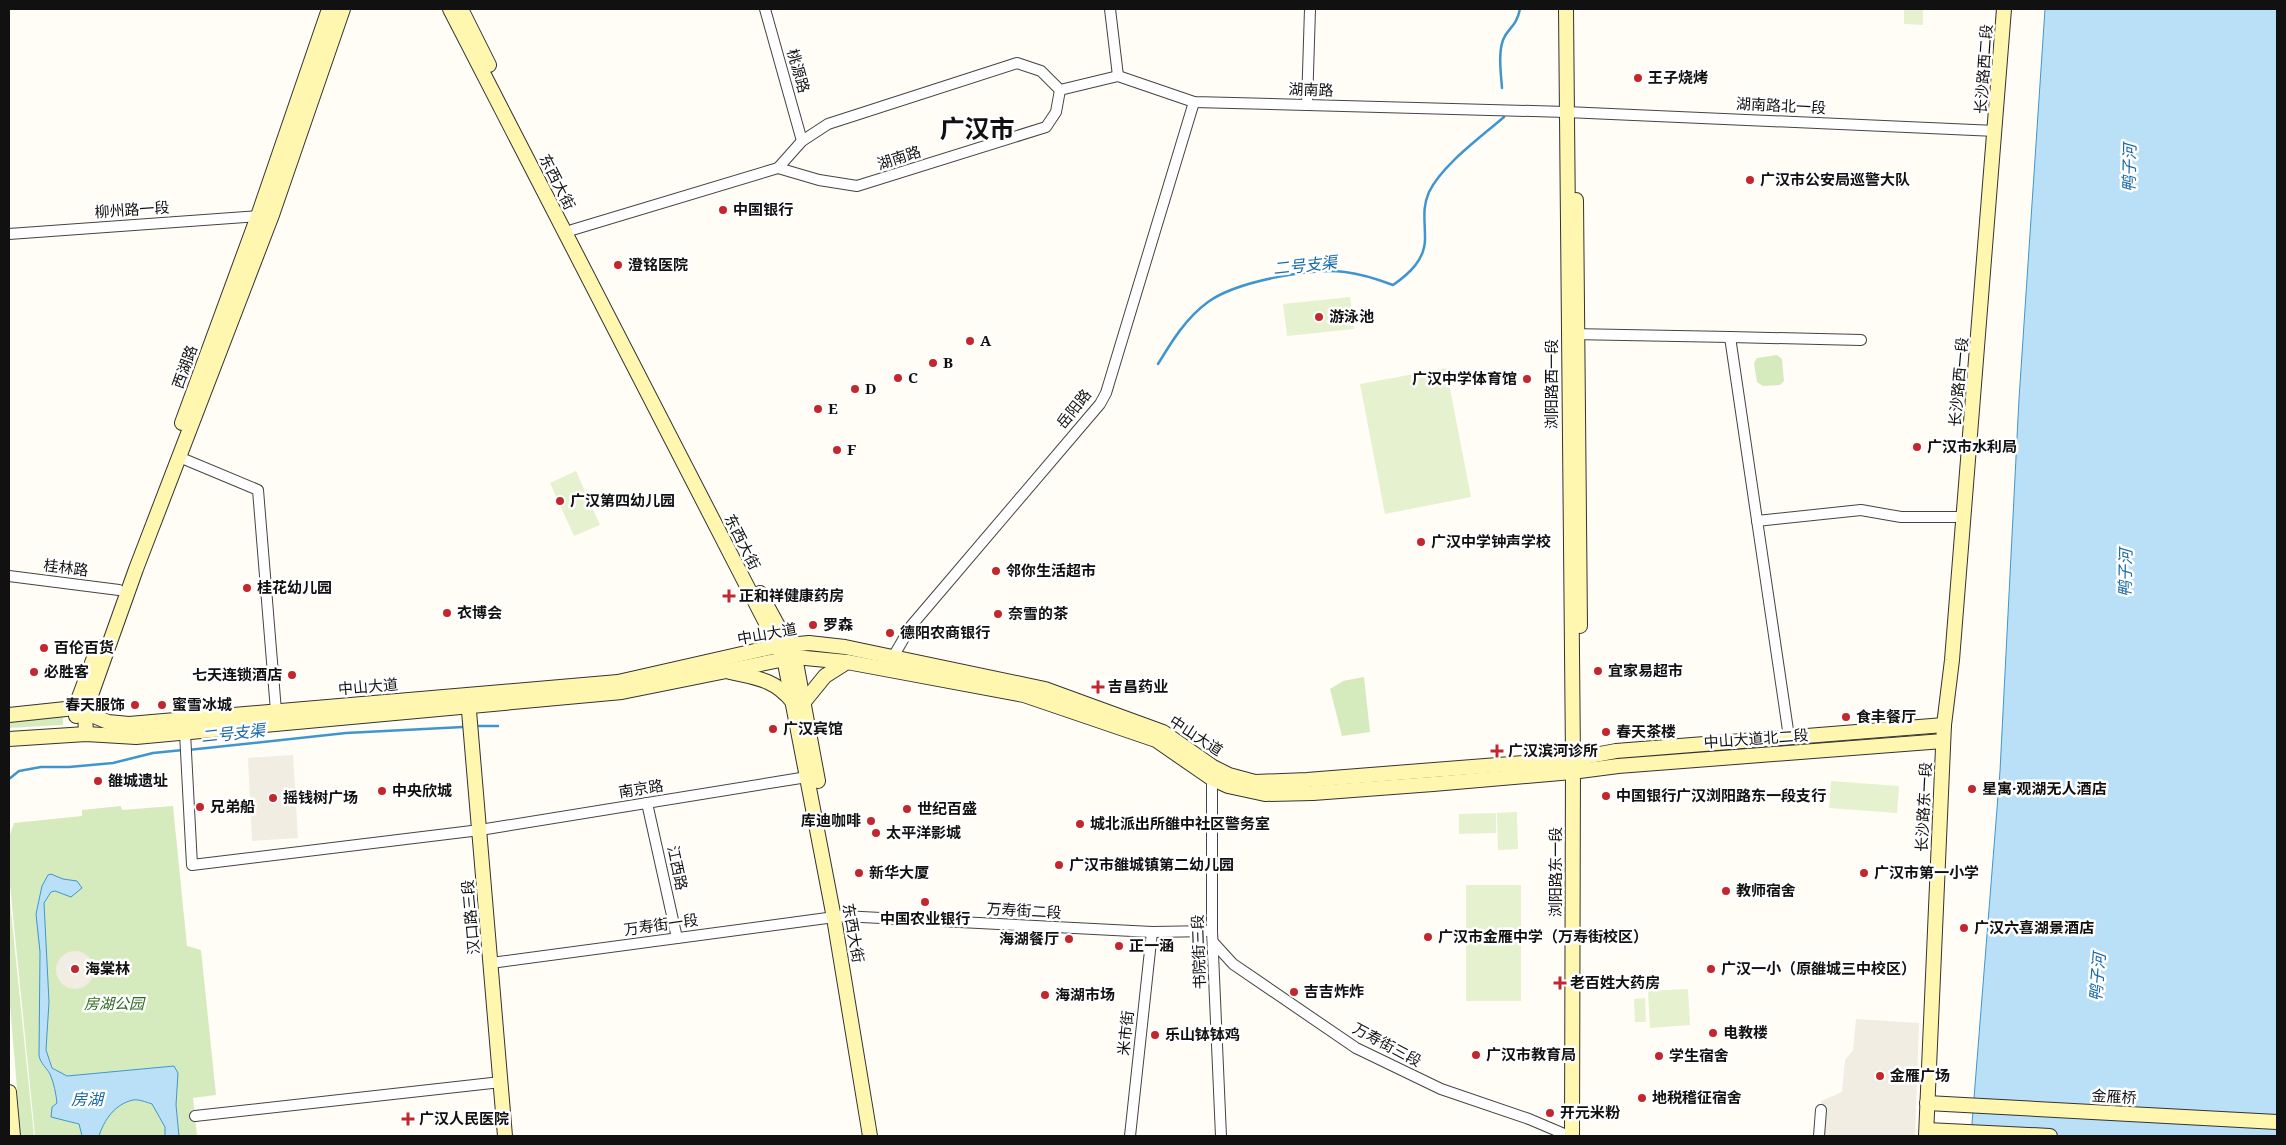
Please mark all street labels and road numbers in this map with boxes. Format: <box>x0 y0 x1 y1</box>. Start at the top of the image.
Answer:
street label: 长沙路西二段 <box>1970 23 1996 115</box>
street label: 桃源路 <box>783 46 815 95</box>
street label: 湖南路 <box>1288 78 1334 100</box>
street label: 湖南路北一段 <box>1736 93 1827 117</box>
street label: 湖南路 <box>874 141 923 174</box>
street label: 东西大街 <box>535 150 580 213</box>
street label: 柳州路一段 <box>94 196 170 222</box>
street label: 长沙路西一段 <box>1944 336 1972 428</box>
street label: 浏阳路西一段 <box>1541 339 1561 429</box>
street label: 西湖路 <box>167 342 201 391</box>
street label: 岳阳路 <box>1051 385 1095 432</box>
street label: 东西大街 <box>720 510 765 573</box>
street label: 桂林路 <box>43 554 90 580</box>
street label: 中山大道 <box>736 618 798 648</box>
street label: 中山大道 <box>337 673 399 699</box>
street label: 中山大道 <box>1166 710 1227 760</box>
street label: 中山大道北二段 <box>1703 724 1809 752</box>
street label: 长沙路东一段 <box>1911 761 1935 852</box>
street label: 南京路 <box>617 775 665 801</box>
street label: 浏阳路东一段 <box>1545 827 1565 917</box>
street label: 江西路 <box>664 844 692 892</box>
street label: 汉口路三段 <box>457 879 483 955</box>
street label: 万寿街二段 <box>986 898 1062 922</box>
street label: 东西大街 <box>839 902 869 964</box>
street label: 万寿街一段 <box>622 909 699 939</box>
street label: 书院街三段 <box>1187 914 1209 990</box>
street label: 米市街 <box>1113 1009 1137 1056</box>
street label: 万寿街三段 <box>1350 1018 1425 1071</box>
street label: 金雁桥 <box>2091 1085 2137 1107</box>

